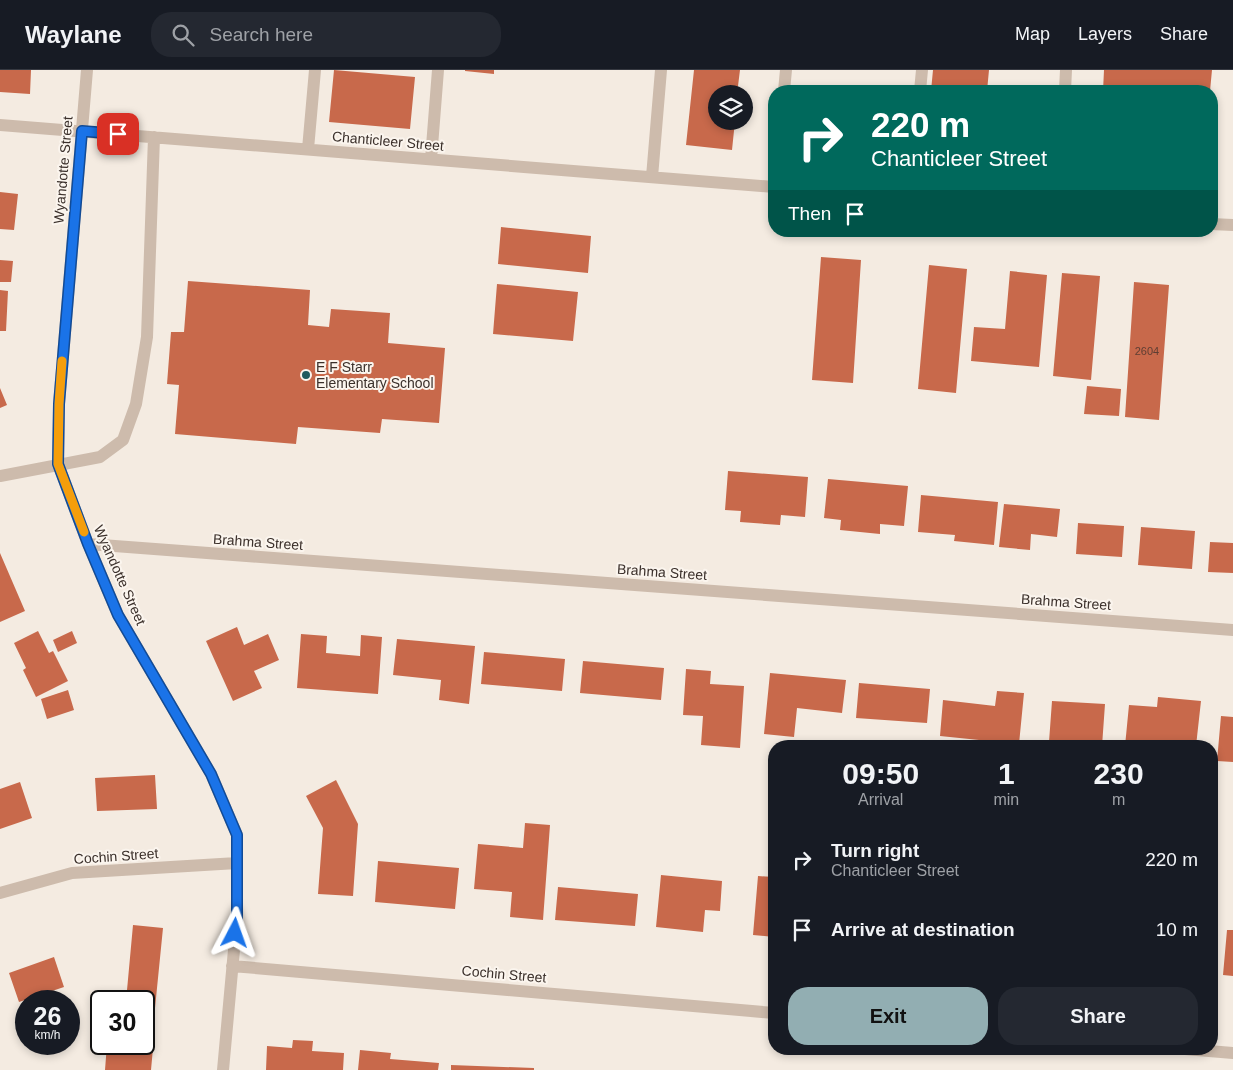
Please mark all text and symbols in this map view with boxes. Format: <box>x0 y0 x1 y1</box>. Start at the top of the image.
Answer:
search box <box>151 12 501 57</box>
text: Waylane <box>25 21 121 48</box>
icon: search <box>169 21 197 49</box>
text: Search here <box>209 24 313 45</box>
text: Map <box>1015 24 1050 44</box>
text: Layers <box>1078 24 1132 44</box>
text: Share <box>1160 24 1208 44</box>
map controls <box>708 85 753 130</box>
button: layers <box>708 85 753 130</box>
icon: right <box>788 105 853 170</box>
text: 220 m <box>871 105 970 144</box>
pin <box>97 113 139 155</box>
street label: Wyandotte Street <box>50 115 76 225</box>
icon: arrive <box>104 120 132 148</box>
street label: Chanticleer Street <box>331 128 445 154</box>
text: Chanticleer Street <box>871 146 1047 171</box>
icon: arrive <box>841 200 869 228</box>
text: Then <box>788 203 831 224</box>
house number: 2604 <box>1135 345 1159 357</box>
place label: E F Starr Elementary School <box>316 359 434 391</box>
marker: E F Starr Elementary School <box>300 369 312 381</box>
street label: Wyandotte Street <box>91 522 149 628</box>
street label: Brahma Street <box>212 531 304 553</box>
street label: Brahma Street <box>616 561 708 583</box>
street label: Brahma Street <box>1020 591 1112 613</box>
text: 09:50 <box>842 757 919 790</box>
text: 1 <box>998 757 1015 790</box>
text: 230 <box>1094 757 1144 790</box>
text: Arrival <box>858 791 903 808</box>
text: min <box>993 791 1019 808</box>
text: m <box>1112 791 1125 808</box>
text: Turn right <box>831 840 919 861</box>
street label: Cochin Street <box>73 845 159 867</box>
icon: right <box>788 846 816 874</box>
text: 220 m <box>1145 849 1198 870</box>
text: Chanticleer Street <box>831 862 959 879</box>
position arrow <box>208 906 260 958</box>
icon: arrive <box>788 916 816 944</box>
text: Arrive at destination <box>831 919 1015 940</box>
text: 10 m <box>1156 919 1198 940</box>
street label: Cochin Street <box>461 962 547 986</box>
button: Exit <box>788 987 988 1045</box>
button: Share <box>998 987 1198 1045</box>
speed limit sign: 30 <box>90 990 155 1055</box>
text: 26 <box>34 1002 61 1030</box>
text: km/h <box>34 1028 61 1042</box>

